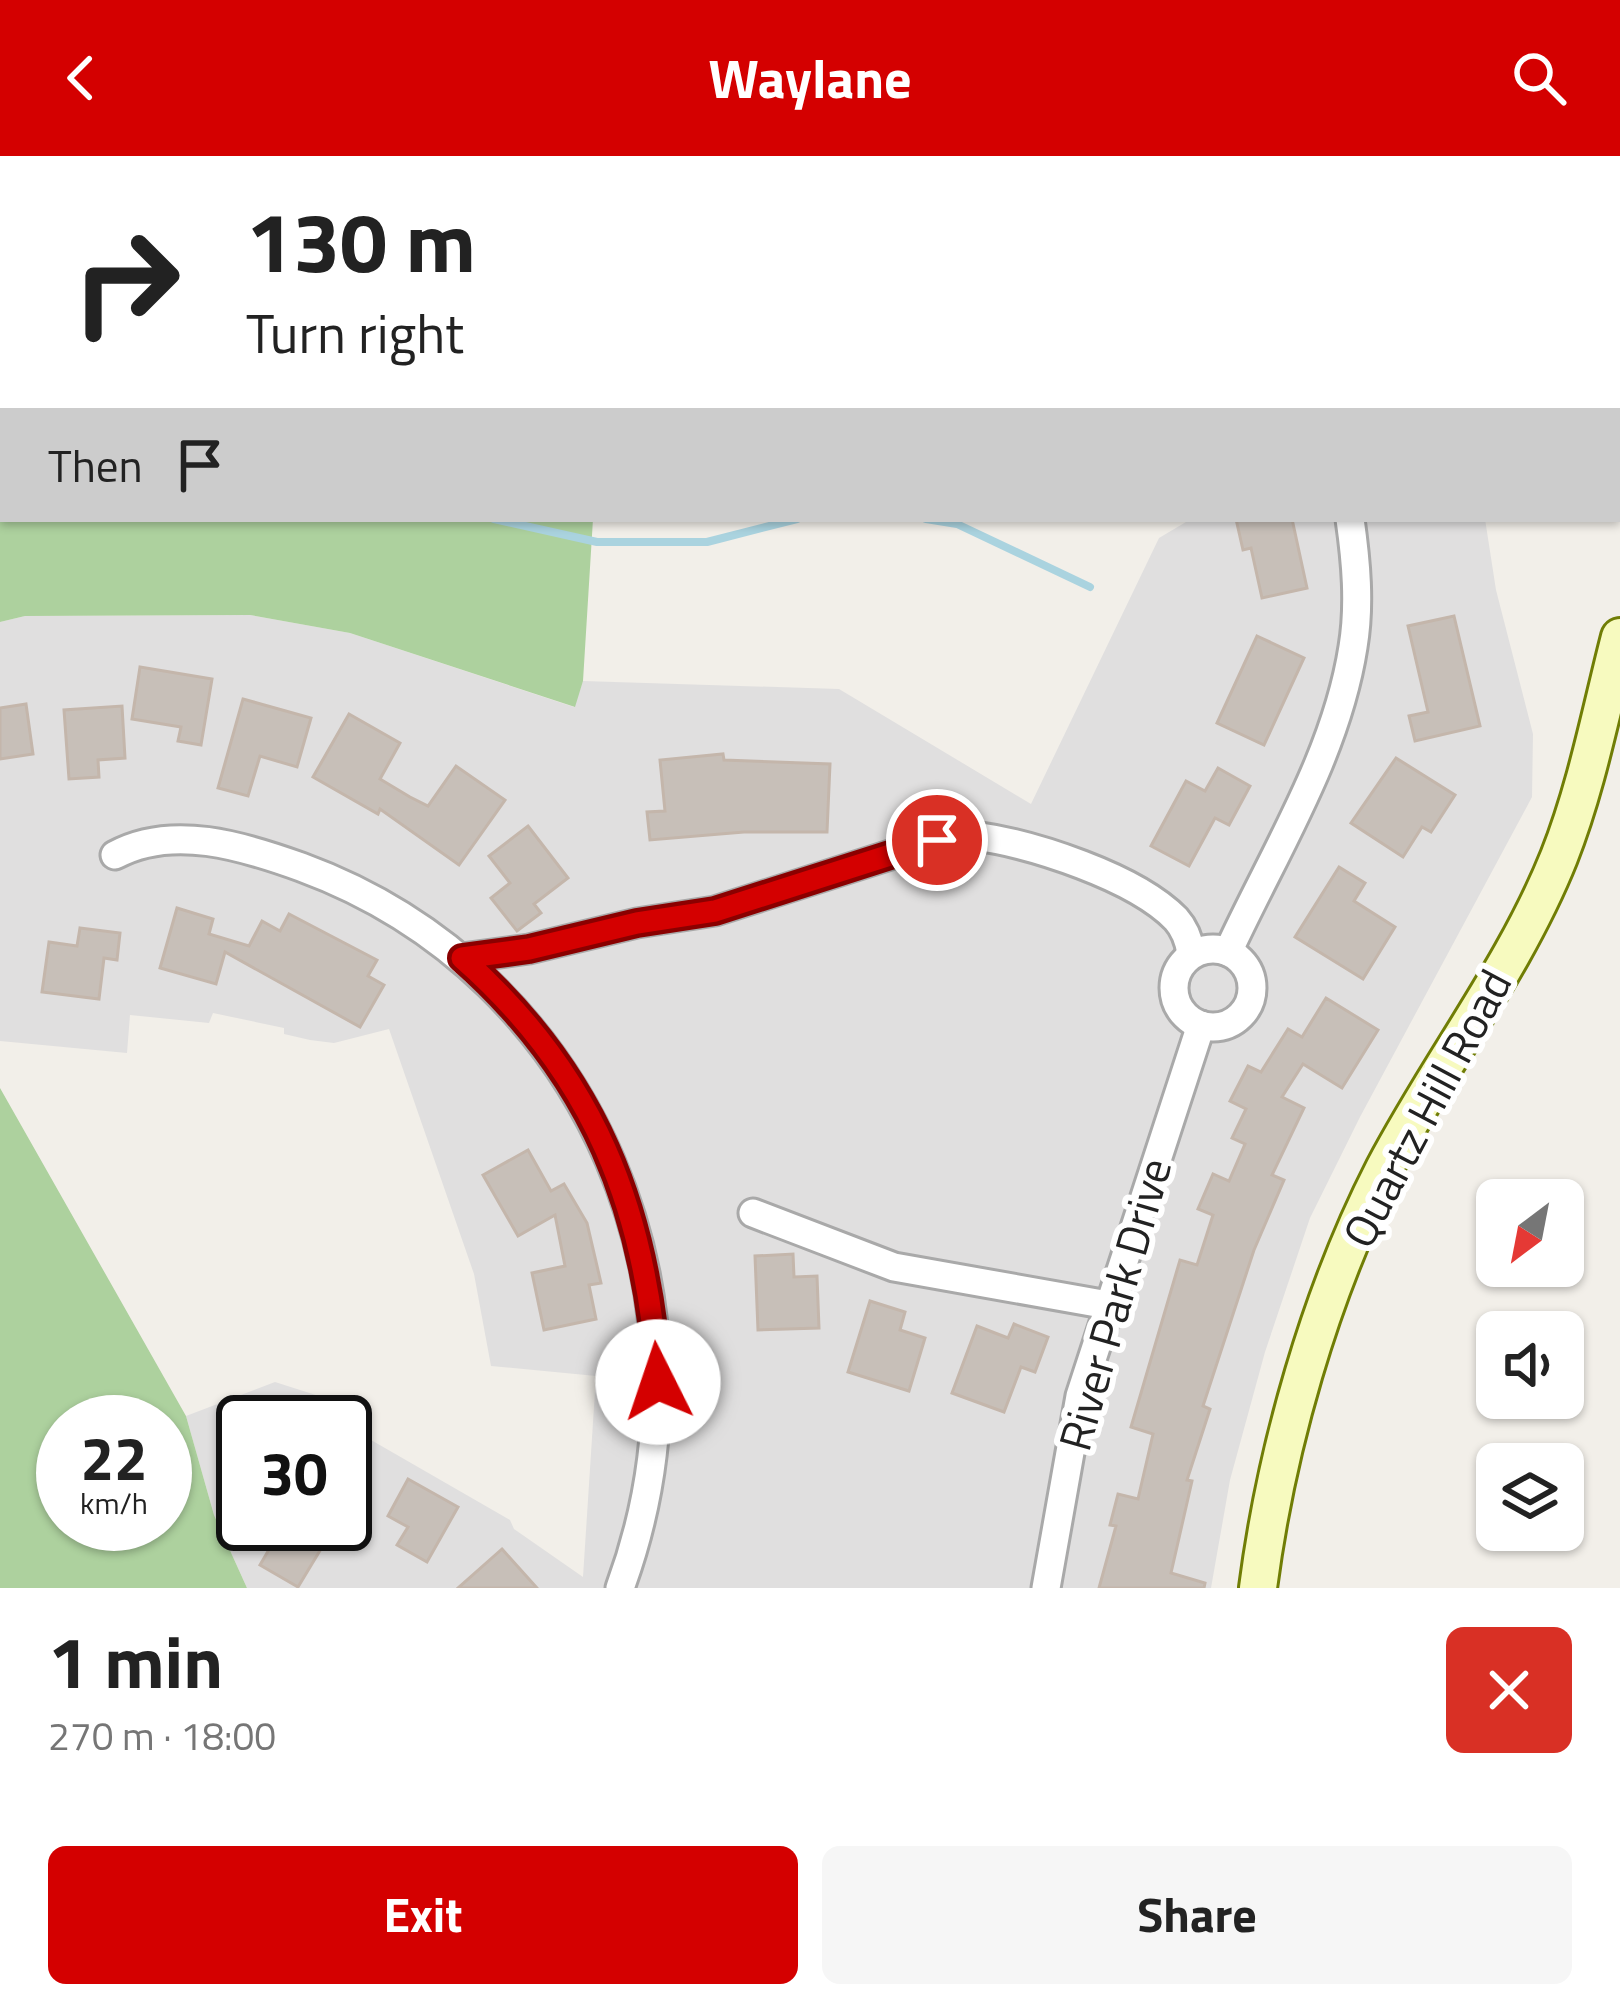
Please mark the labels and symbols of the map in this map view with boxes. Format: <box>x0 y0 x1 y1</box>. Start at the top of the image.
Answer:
pin <box>886 789 988 891</box>
street label: Quartz Hill Road <box>1324 957 1528 1259</box>
street label: River Park Drive <box>1040 1150 1188 1458</box>
north arrow <box>1476 1179 1584 1287</box>
position arrow <box>595 1319 721 1445</box>
speed limit sign: 30 <box>216 1395 372 1551</box>

